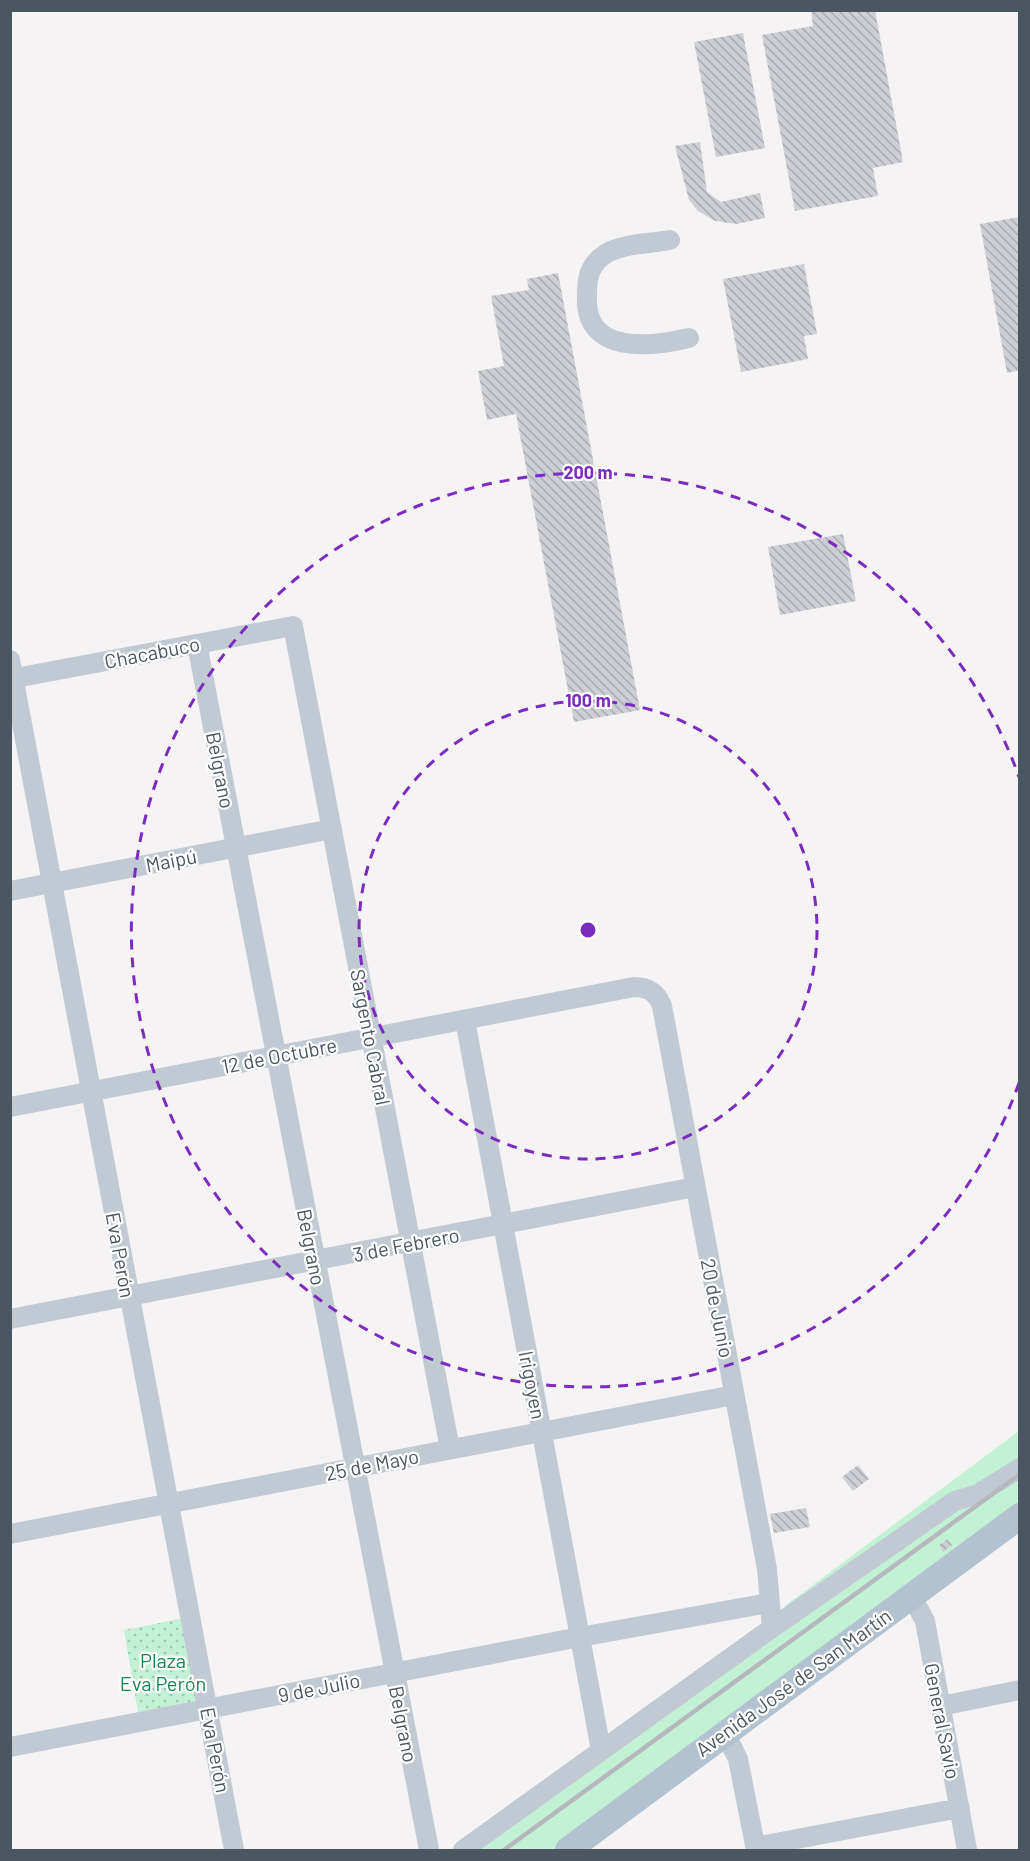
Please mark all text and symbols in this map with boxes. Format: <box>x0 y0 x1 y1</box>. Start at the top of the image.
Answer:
text: 200 m <box>563 461 613 483</box>
street label: Chacabuco <box>102 631 202 673</box>
text: 100 m <box>565 689 611 711</box>
street label: Belgrano <box>202 730 240 810</box>
street label: Maipú <box>143 843 199 877</box>
centre of rings <box>578 920 598 940</box>
street label: Sargento Cabral <box>346 967 396 1107</box>
street label: 12 de Octubre <box>219 1032 339 1078</box>
street label: Belgrano <box>293 1207 331 1287</box>
street label: Eva Perón <box>102 1210 140 1300</box>
street label: 3 de Febrero <box>351 1222 461 1266</box>
street label: 20 de Junio <box>697 1256 739 1360</box>
street label: Irigoyen <box>515 1349 551 1421</box>
street label: 25 de Mayo <box>323 1443 421 1485</box>
street label: Avenida José de San Martín <box>691 1603 895 1761</box>
park label: Plaza Eva Perón <box>120 1648 206 1695</box>
street label: General Savio <box>920 1661 966 1781</box>
street label: 9 de Julio <box>276 1667 362 1707</box>
street label: Belgrano <box>385 1684 423 1764</box>
street label: Eva Perón <box>196 1705 236 1795</box>

